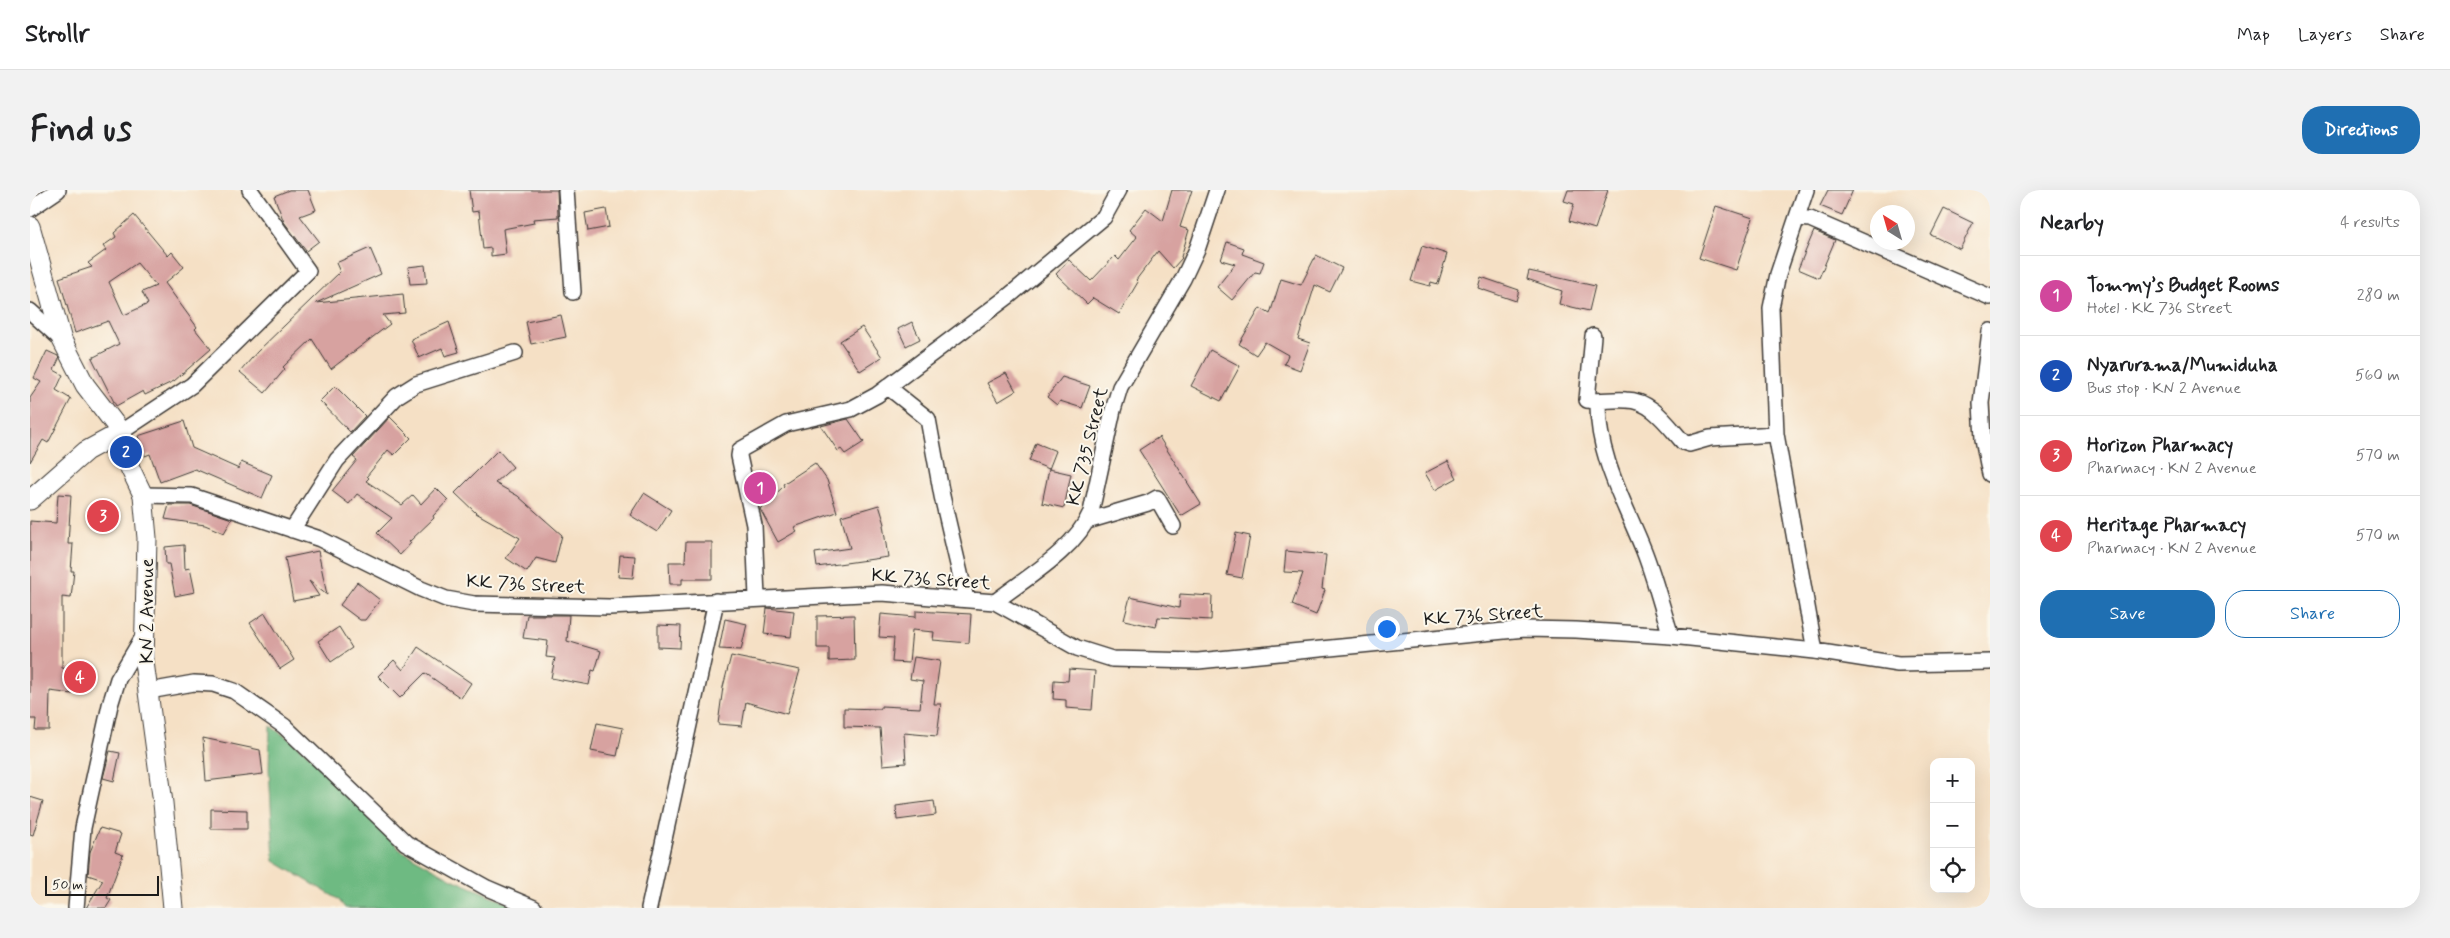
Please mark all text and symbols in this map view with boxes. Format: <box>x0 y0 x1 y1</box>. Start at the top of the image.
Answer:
text: Strollr <box>25 19 89 50</box>
text: Map <box>2237 23 2270 47</box>
text: Layers <box>2298 23 2352 47</box>
text: Share <box>2380 23 2425 47</box>
button: Directions <box>2302 106 2420 154</box>
text: Find us <box>30 107 132 153</box>
north arrow <box>1870 205 1915 250</box>
text: Nearby <box>2040 209 2104 237</box>
text: 4 results <box>2340 212 2400 233</box>
text: Tommy’s Budget Rooms <box>2087 273 2280 298</box>
text: 1 <box>2052 285 2060 306</box>
text: 280 m <box>2357 285 2400 306</box>
text: Hotel · KK 736 Street <box>2087 298 2232 319</box>
text: Nyarurama/Mumiduha <box>2087 353 2278 378</box>
text: 2 <box>2052 365 2060 386</box>
text: 560 m <box>2355 365 2400 386</box>
text: Bus stop · KN 2 Avenue <box>2087 378 2241 399</box>
street label: KK 735 Street <box>1061 385 1114 508</box>
pin: 2 <box>110 433 142 471</box>
text: Horizon Pharmacy <box>2087 433 2233 458</box>
text: 3 <box>2052 445 2060 466</box>
text: 570 m <box>2356 445 2400 466</box>
text: Pharmacy · KN 2 Avenue <box>2087 458 2257 479</box>
pin: 1 <box>744 469 776 507</box>
pin: 3 <box>87 497 119 535</box>
text: Heritage Pharmacy <box>2087 513 2246 538</box>
text: 4 <box>2051 525 2061 546</box>
text: 570 m <box>2356 525 2400 546</box>
text: Pharmacy · KN 2 Avenue <box>2087 538 2257 559</box>
street label: KN 2 Avenue <box>135 558 160 664</box>
street label: KK 736 Street <box>870 563 991 596</box>
street label: KK 736 Street <box>466 569 586 600</box>
button: Save <box>2040 590 2215 638</box>
button: Share <box>2225 590 2400 638</box>
street label: KK 736 Street <box>1423 599 1544 632</box>
your location <box>1374 616 1400 642</box>
pin: 4 <box>64 658 96 696</box>
map controls <box>1930 758 1975 893</box>
button: + <box>1930 758 1975 803</box>
button: − <box>1930 803 1975 848</box>
button: locate <box>1930 848 1975 893</box>
scale bar <box>45 873 159 896</box>
text: 50 m <box>52 876 83 894</box>

